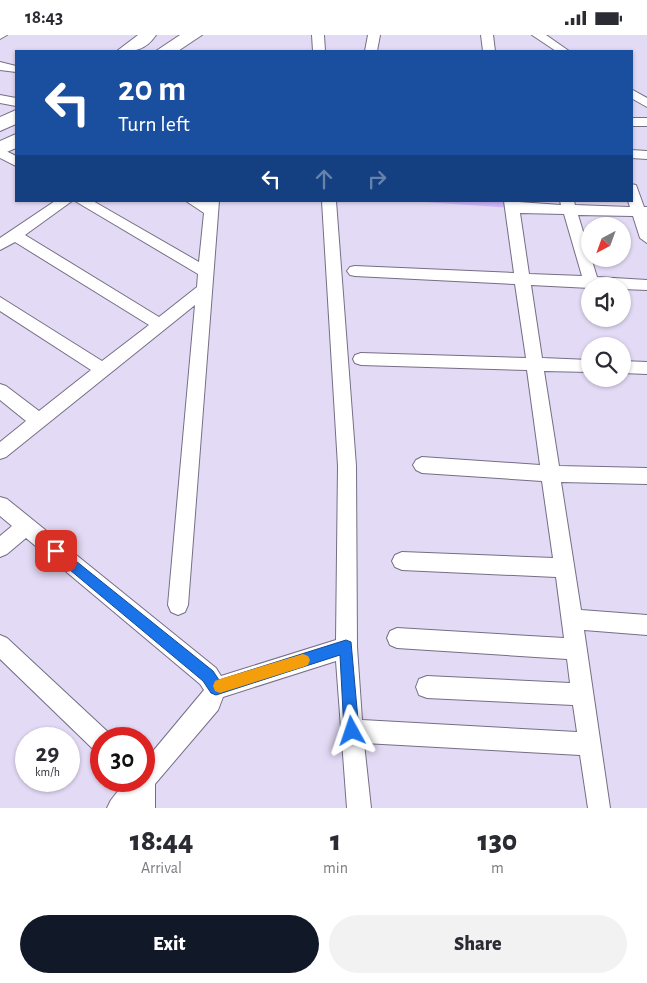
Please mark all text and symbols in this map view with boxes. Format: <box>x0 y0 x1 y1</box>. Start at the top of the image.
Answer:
text: 18:43 <box>25 8 63 27</box>
icon: left <box>35 70 100 135</box>
text: 20 m <box>118 72 186 107</box>
text: Turn left <box>118 113 190 135</box>
icon: left <box>257 165 285 193</box>
icon: ahead <box>310 165 338 193</box>
icon: right <box>363 165 391 193</box>
north arrow <box>581 217 631 267</box>
map controls <box>581 217 631 387</box>
button: sound <box>581 277 631 327</box>
button: search <box>581 337 631 387</box>
pin <box>35 530 77 572</box>
icon: arrive <box>42 537 70 565</box>
position arrow <box>325 704 377 756</box>
speed limit sign: 30 <box>90 727 155 792</box>
text: 29 <box>36 741 59 766</box>
text: km/h <box>35 766 60 778</box>
text: 18:44 <box>130 826 193 856</box>
text: 1 <box>330 826 341 856</box>
text: 130 <box>478 826 517 856</box>
text: Arrival <box>141 860 182 876</box>
text: min <box>323 860 348 876</box>
text: m <box>491 860 504 876</box>
button: Exit <box>20 915 319 973</box>
button: Share <box>329 915 627 973</box>

